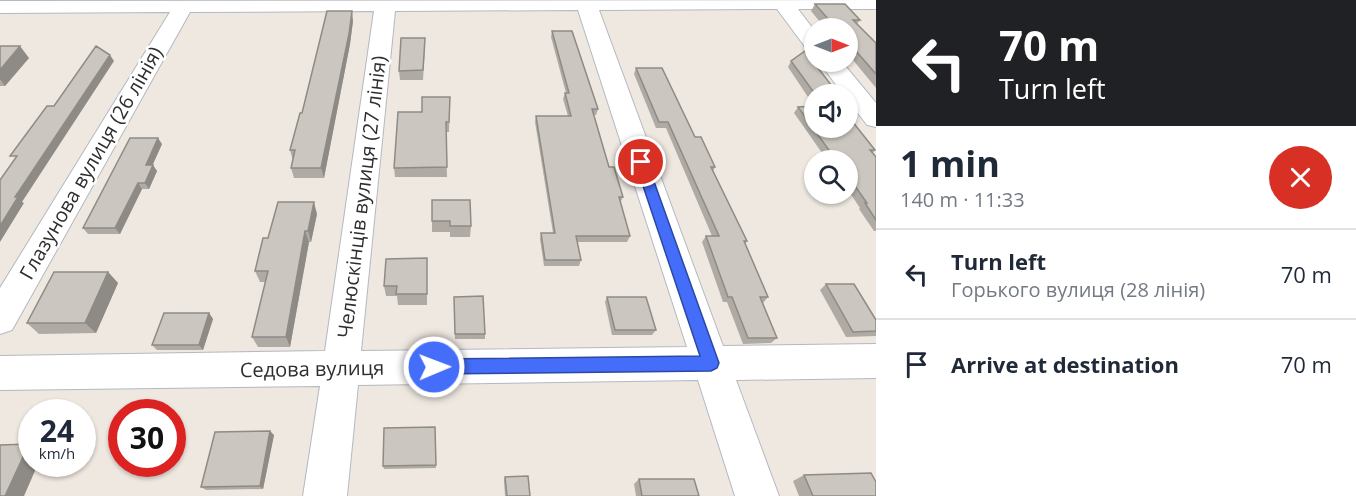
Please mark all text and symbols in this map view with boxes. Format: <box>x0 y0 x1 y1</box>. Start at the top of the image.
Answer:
text: 70 m <box>999 16 1099 73</box>
north arrow <box>804 18 858 72</box>
map controls <box>804 18 858 204</box>
icon: left <box>900 24 978 102</box>
street label: Глазунова вулиця (26 лiнiя) <box>13 41 168 284</box>
street label: Челюскінців вулиця (27 лiнiя) <box>331 54 392 340</box>
text: Turn left <box>999 70 1106 107</box>
button: sound <box>804 84 858 138</box>
pin <box>615 136 666 187</box>
text: 1 min <box>900 139 1000 188</box>
icon: arrive <box>624 145 657 178</box>
button: close <box>1269 146 1332 209</box>
button: search <box>804 150 858 204</box>
text: 140 m · 11:33 <box>900 186 1025 213</box>
text: Turn left <box>951 246 1046 276</box>
icon: left <box>900 258 933 291</box>
text: 70 m <box>1281 259 1332 289</box>
text: Горького вулиця (28 лiнiя) <box>951 276 1205 303</box>
position arrow <box>402 335 466 399</box>
icon: arrive <box>900 348 933 381</box>
text: Arrive at destination <box>951 349 1179 379</box>
text: 70 m <box>1281 349 1332 379</box>
street label: Седова вулиця <box>240 354 384 383</box>
speed limit sign: 30 <box>108 399 186 477</box>
text: 24 <box>40 410 74 451</box>
text: km/h <box>39 443 75 463</box>

